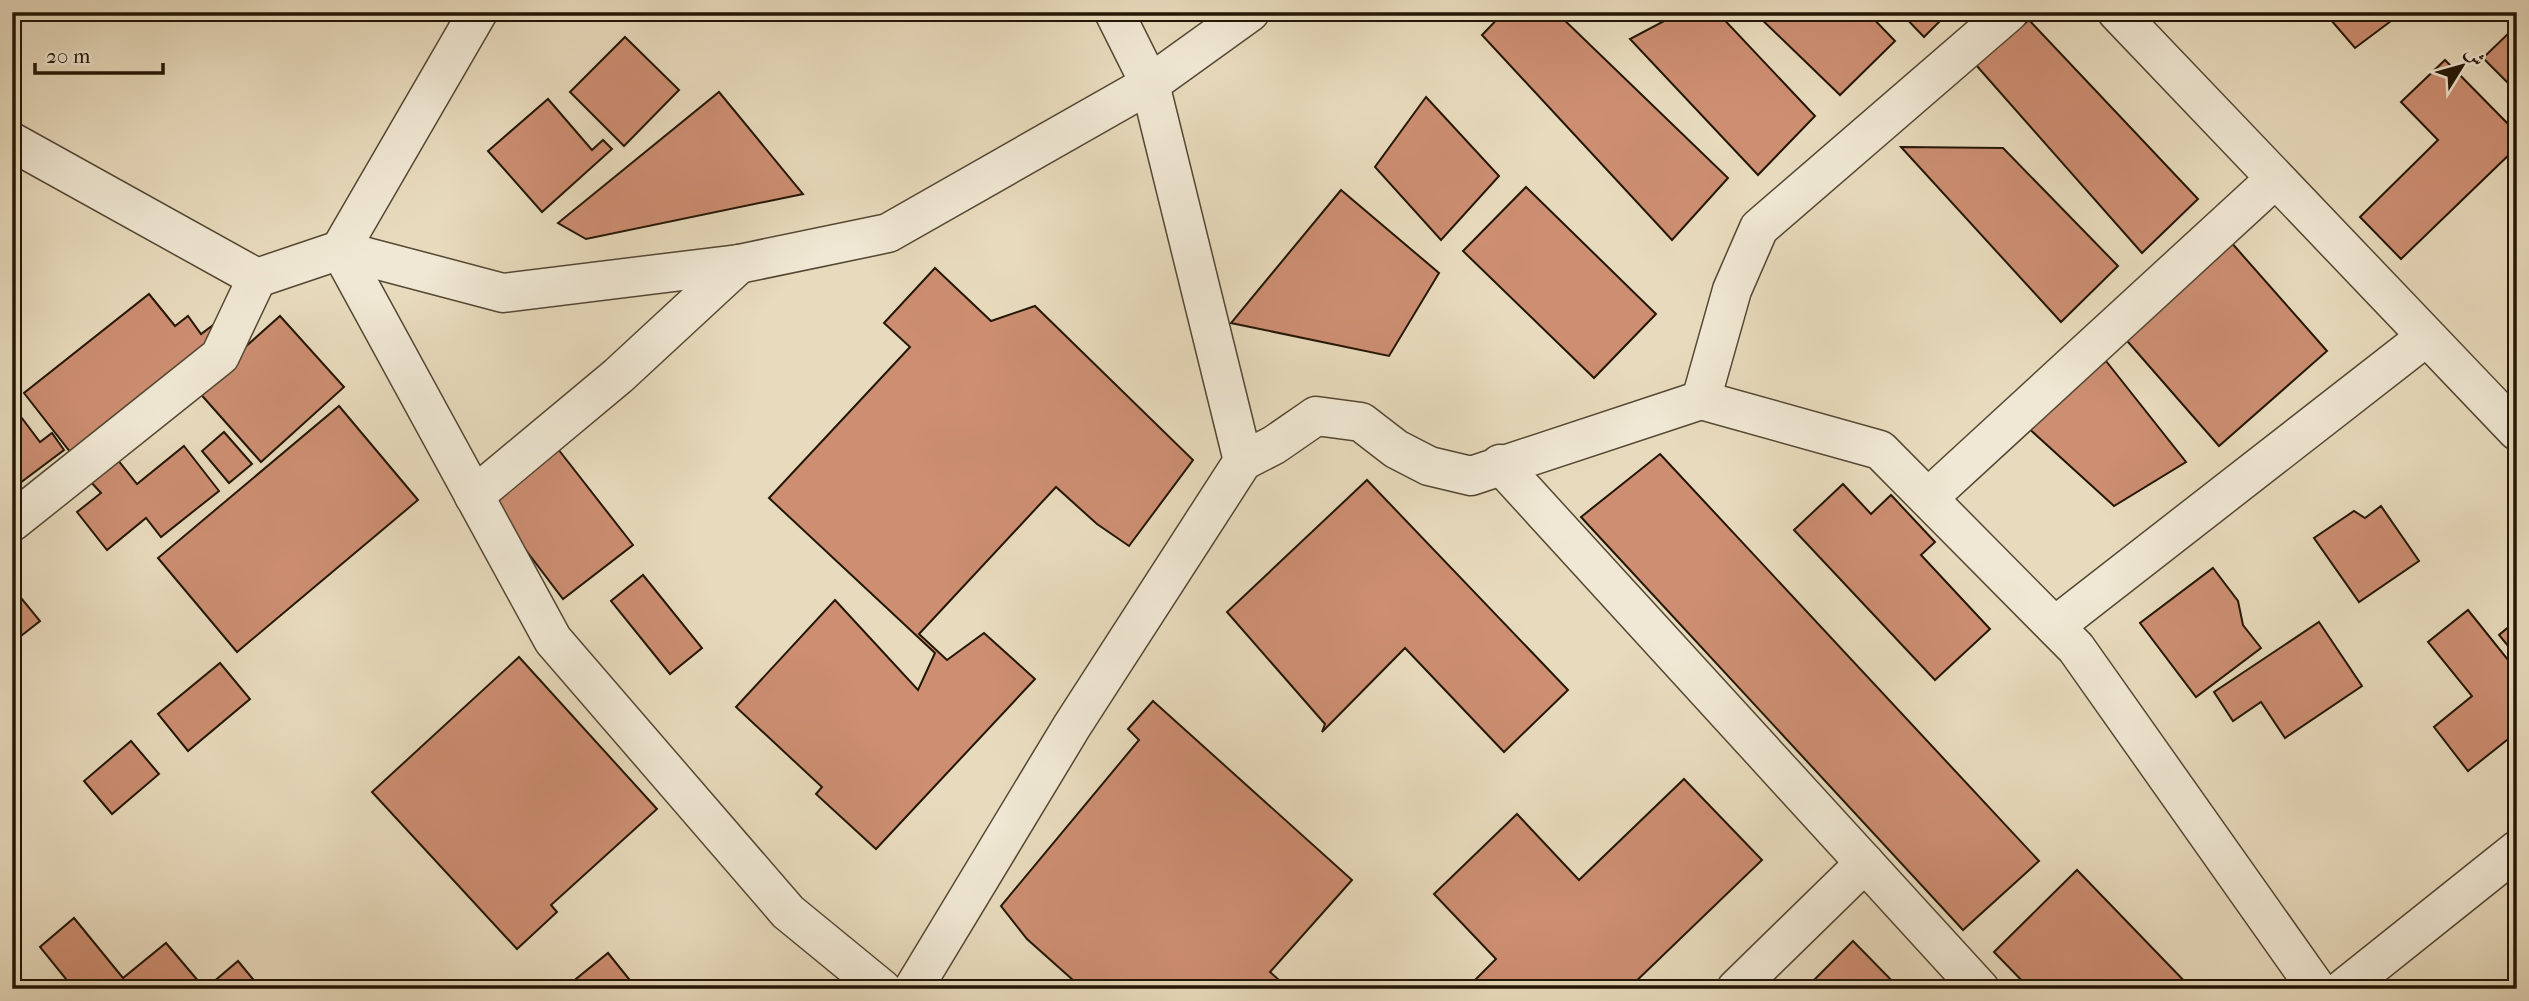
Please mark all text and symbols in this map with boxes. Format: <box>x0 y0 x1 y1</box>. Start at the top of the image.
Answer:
scale bar <box>35 32 163 76</box>
north arrow <box>2428 32 2498 102</box>
text: ش <box>2460 42 2489 71</box>
text: 20 m <box>46 44 91 68</box>

